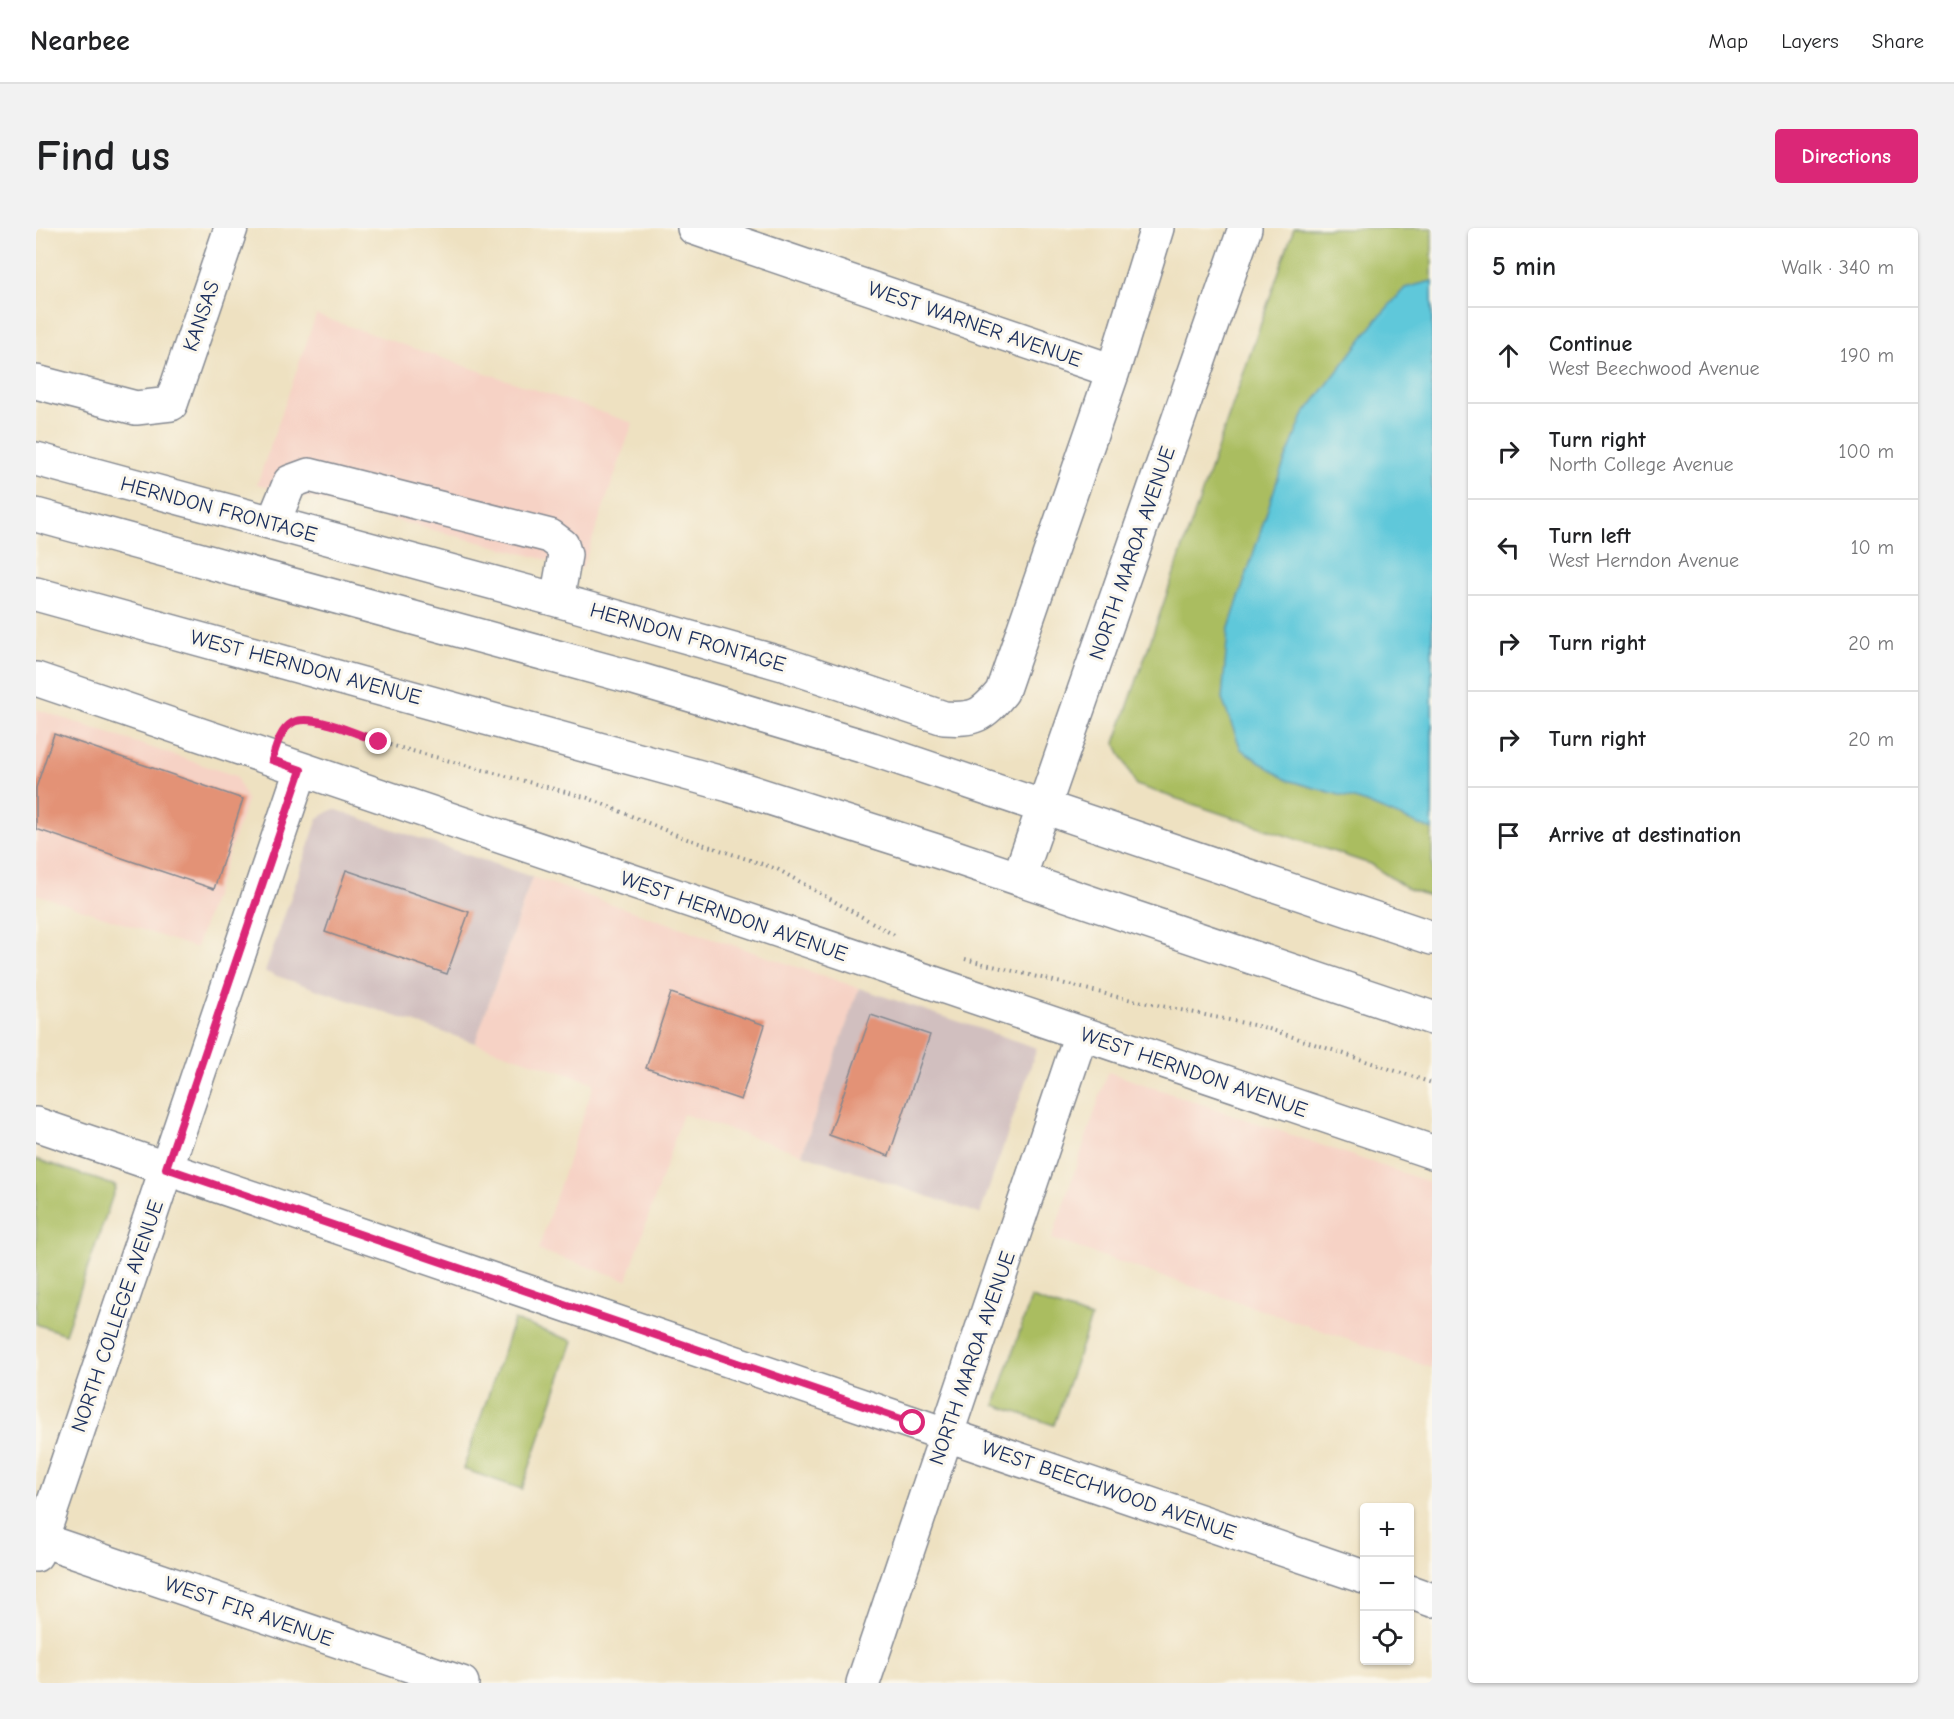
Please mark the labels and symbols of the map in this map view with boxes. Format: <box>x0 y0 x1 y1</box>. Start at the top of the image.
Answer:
street label: WEST WARNER AVENUE <box>865 276 1085 372</box>
street label: KANSAS <box>178 278 224 354</box>
street label: NORTH MAROA AVENUE <box>1084 443 1180 663</box>
street label: HERNDON FRONTAGE <box>118 471 320 547</box>
street label: HERNDON FRONTAGE <box>587 598 789 676</box>
street label: WEST HERNDON AVENUE <box>188 625 424 709</box>
route end <box>365 728 391 754</box>
street label: WEST HERNDON AVENUE <box>617 866 851 966</box>
street label: WEST HERNDON AVENUE <box>1077 1022 1311 1122</box>
street label: NORTH COLLEGE AVENUE <box>66 1197 168 1435</box>
street label: NORTH MAROA AVENUE <box>924 1248 1020 1468</box>
route start <box>899 1409 925 1435</box>
street label: WEST BEECHWOOD AVENUE <box>979 1435 1239 1545</box>
street label: WEST FIR AVENUE <box>162 1571 336 1651</box>

